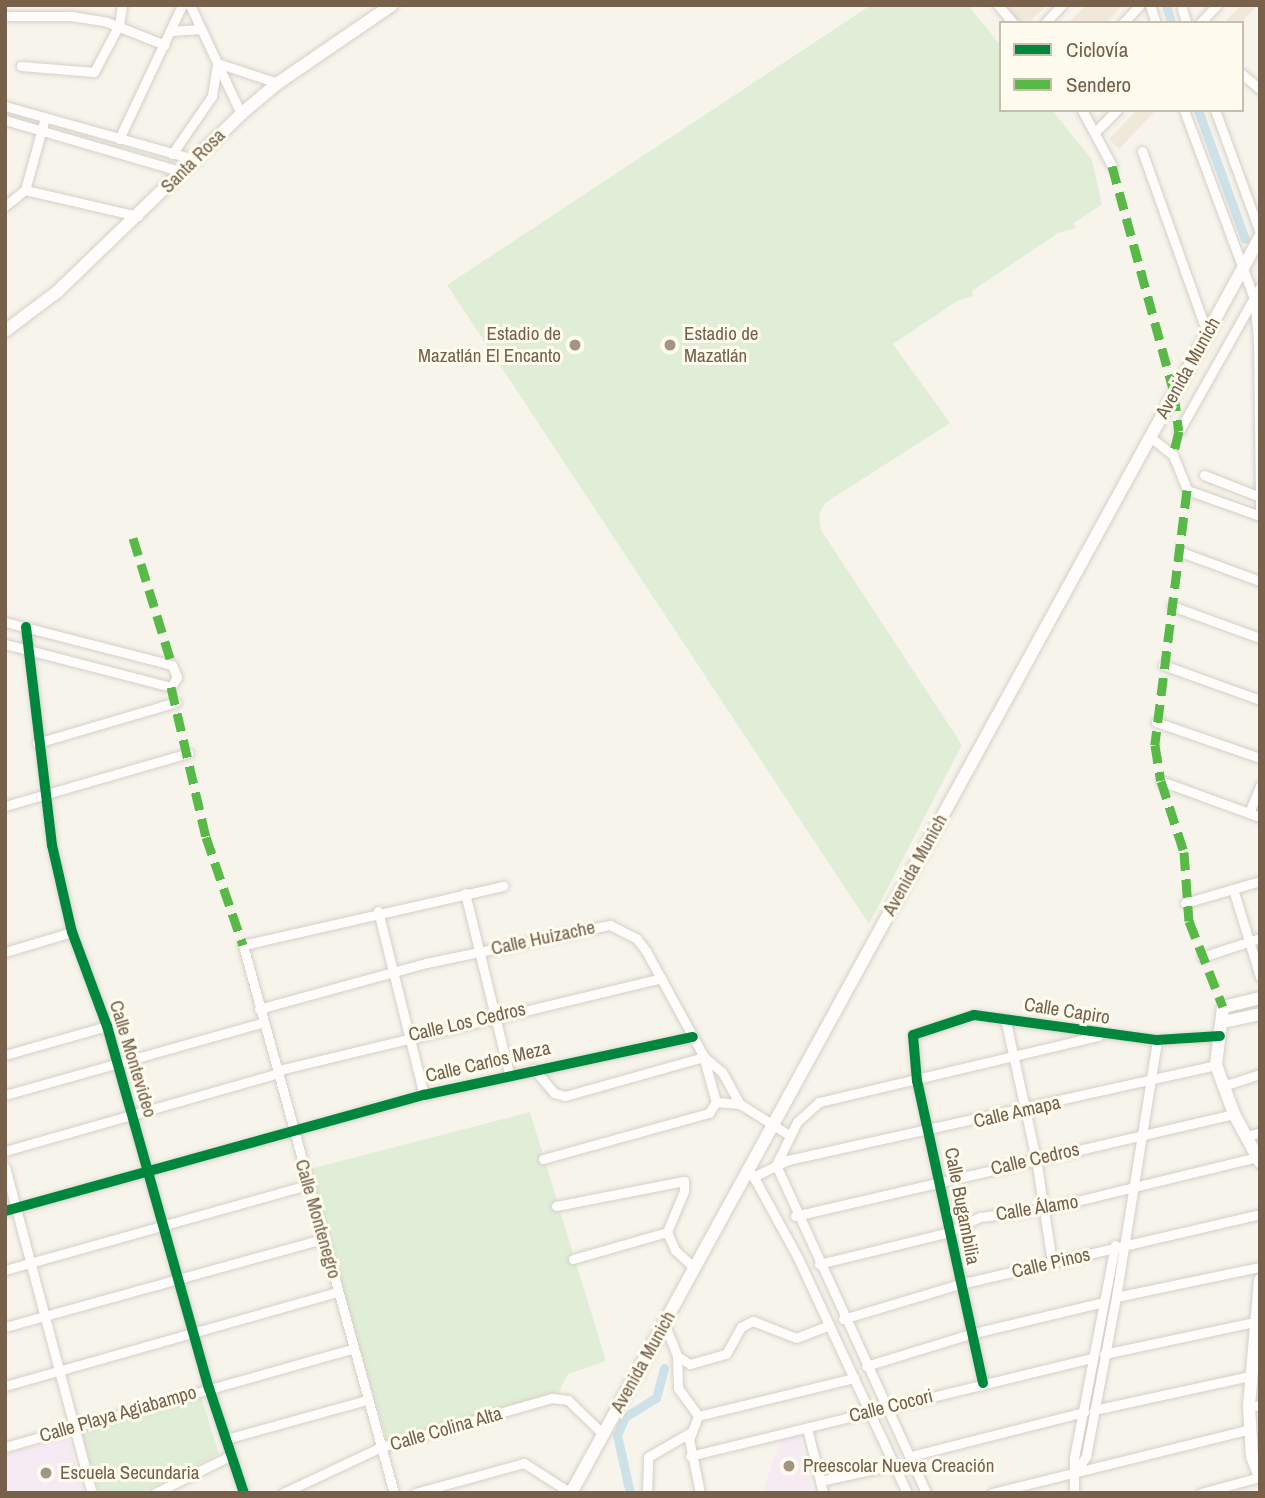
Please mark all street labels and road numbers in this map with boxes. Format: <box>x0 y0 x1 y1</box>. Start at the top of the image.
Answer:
street label: Santa Rosa <box>156 124 230 198</box>
street label: Avenida Munich <box>1151 313 1225 423</box>
street label: Avenida Munich <box>878 810 952 920</box>
street label: Calle Huizache <box>489 916 597 960</box>
street label: Calle Capiro <box>1022 993 1112 1029</box>
street label: Calle Los Cedros <box>406 997 528 1047</box>
street label: Calle Montevideo <box>104 998 162 1120</box>
street label: Calle Carlos Meza <box>423 1037 553 1087</box>
street label: Calle Amapa <box>971 1091 1063 1133</box>
street label: Calle Cedros <box>989 1138 1081 1180</box>
street label: Calle Bugambilia <box>939 1146 985 1266</box>
street label: Calle Montenegro <box>290 1157 346 1281</box>
street label: Calle Álamo <box>994 1190 1080 1226</box>
street label: Calle Pinos <box>1010 1243 1092 1283</box>
street label: Avenida Munich <box>606 1307 680 1417</box>
street label: Calle Playa Agiabampo <box>37 1381 199 1447</box>
street label: Calle Cocori <box>847 1385 935 1427</box>
street label: Calle Colina Alta <box>387 1402 505 1456</box>

